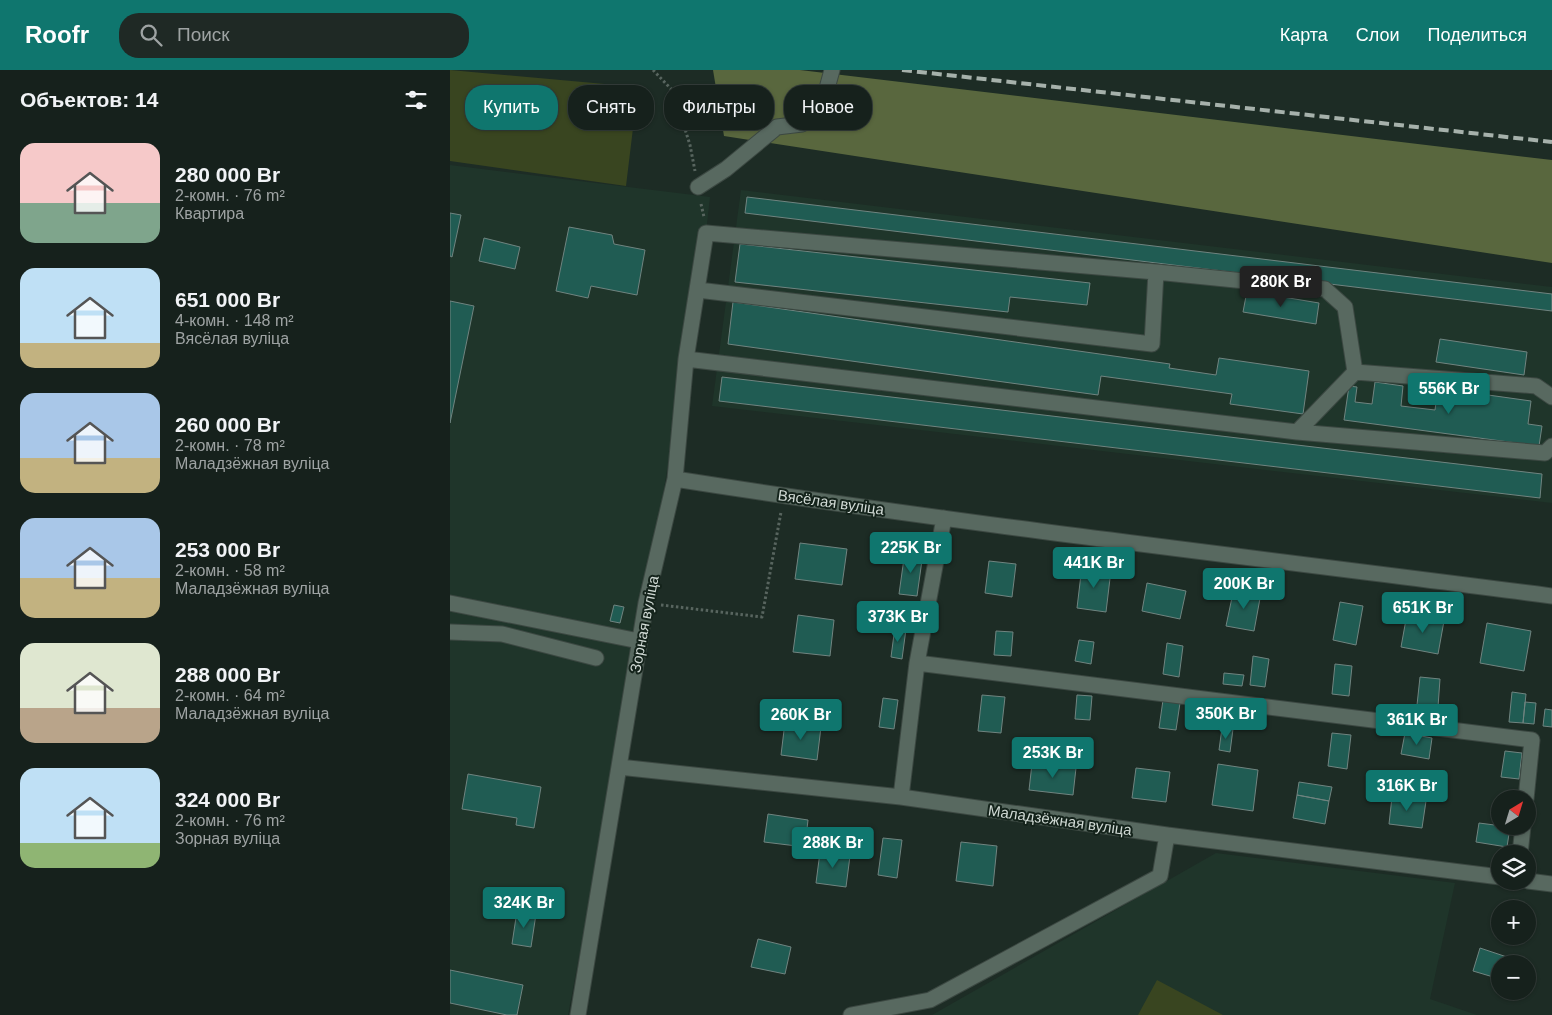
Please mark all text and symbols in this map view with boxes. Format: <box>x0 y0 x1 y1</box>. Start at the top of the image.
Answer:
search box <box>119 13 469 58</box>
text: Roofr <box>25 21 89 48</box>
icon: search <box>137 21 165 49</box>
text: Поиск <box>177 24 230 45</box>
text: Карта <box>1280 25 1328 45</box>
text: Слои <box>1356 25 1400 45</box>
text: Поделиться <box>1428 25 1527 45</box>
chip: Купить <box>465 85 558 130</box>
chip: Снять <box>568 85 654 130</box>
chip: Фильтры <box>664 85 774 130</box>
chip: Новое <box>784 85 872 130</box>
icon: filters <box>402 86 430 114</box>
text: Объектов: 14 <box>20 88 158 111</box>
icon: home <box>60 163 120 223</box>
text: 280 000 Br <box>175 163 280 186</box>
text: 2-комн. · 76 m² <box>175 187 285 204</box>
text: Квартира <box>175 205 244 222</box>
pin: 280K Br <box>1235 266 1327 308</box>
text: 280K Br <box>1251 273 1311 290</box>
icon: home <box>60 288 120 348</box>
text: 651 000 Br <box>175 288 280 311</box>
text: 4-комн. · 148 m² <box>175 312 294 329</box>
text: Вясёлая вуліца <box>175 330 289 347</box>
pin: 556K Br <box>1403 372 1495 415</box>
text: 556K Br <box>1419 380 1479 397</box>
icon: home <box>60 413 120 473</box>
text: 260 000 Br <box>175 413 280 436</box>
text: 2-комн. · 78 m² <box>175 437 285 454</box>
text: Маладзёжная вуліца <box>175 455 330 472</box>
street label: Вясёлая вуліца <box>777 486 886 518</box>
pin: 225K Br <box>865 532 957 574</box>
icon: home <box>60 538 120 598</box>
text: 253 000 Br <box>175 538 280 561</box>
text: 225K Br <box>881 539 941 556</box>
pin: 441K Br <box>1048 546 1140 589</box>
text: 441K Br <box>1064 554 1124 571</box>
text: 2-комн. · 58 m² <box>175 562 285 579</box>
pin: 200K Br <box>1198 568 1290 610</box>
street label: Зорная вуліца <box>626 573 662 674</box>
text: 200K Br <box>1214 575 1274 592</box>
text: Маладзёжная вуліца <box>175 580 330 597</box>
pin: 651K Br <box>1377 592 1469 634</box>
text: 651K Br <box>1393 599 1453 616</box>
pin: 373K Br <box>852 600 944 643</box>
text: 373K Br <box>868 608 928 625</box>
icon: home <box>60 663 120 723</box>
text: 288 000 Br <box>175 663 280 686</box>
text: 2-комн. · 64 m² <box>175 687 285 704</box>
pin: 260K Br <box>755 698 847 741</box>
pin: 350K Br <box>1180 698 1272 740</box>
pin: 361K Br <box>1371 704 1463 746</box>
text: Маладзёжная вуліца <box>175 705 330 722</box>
text: 350K Br <box>1196 705 1256 722</box>
text: 260K Br <box>771 706 831 723</box>
text: 361K Br <box>1387 711 1447 728</box>
pin: 253K Br <box>1007 736 1099 779</box>
text: 253K Br <box>1023 744 1083 761</box>
pin: 316K Br <box>1361 770 1453 812</box>
text: 316K Br <box>1377 777 1437 794</box>
icon: home <box>60 788 120 848</box>
text: 324 000 Br <box>175 788 280 811</box>
north arrow <box>1491 790 1536 835</box>
map controls <box>1491 790 1536 1000</box>
street label: Маладзёжная вуліца <box>987 802 1134 839</box>
text: 2-комн. · 76 m² <box>175 812 285 829</box>
pin: 288K Br <box>787 826 879 869</box>
text: Зорная вуліца <box>175 830 280 847</box>
text: 288K Br <box>803 834 863 851</box>
button: layers <box>1491 845 1536 890</box>
pin: 324K Br <box>478 886 570 929</box>
text: 324K Br <box>494 894 554 911</box>
button: + <box>1491 900 1536 945</box>
button: − <box>1491 955 1536 1000</box>

